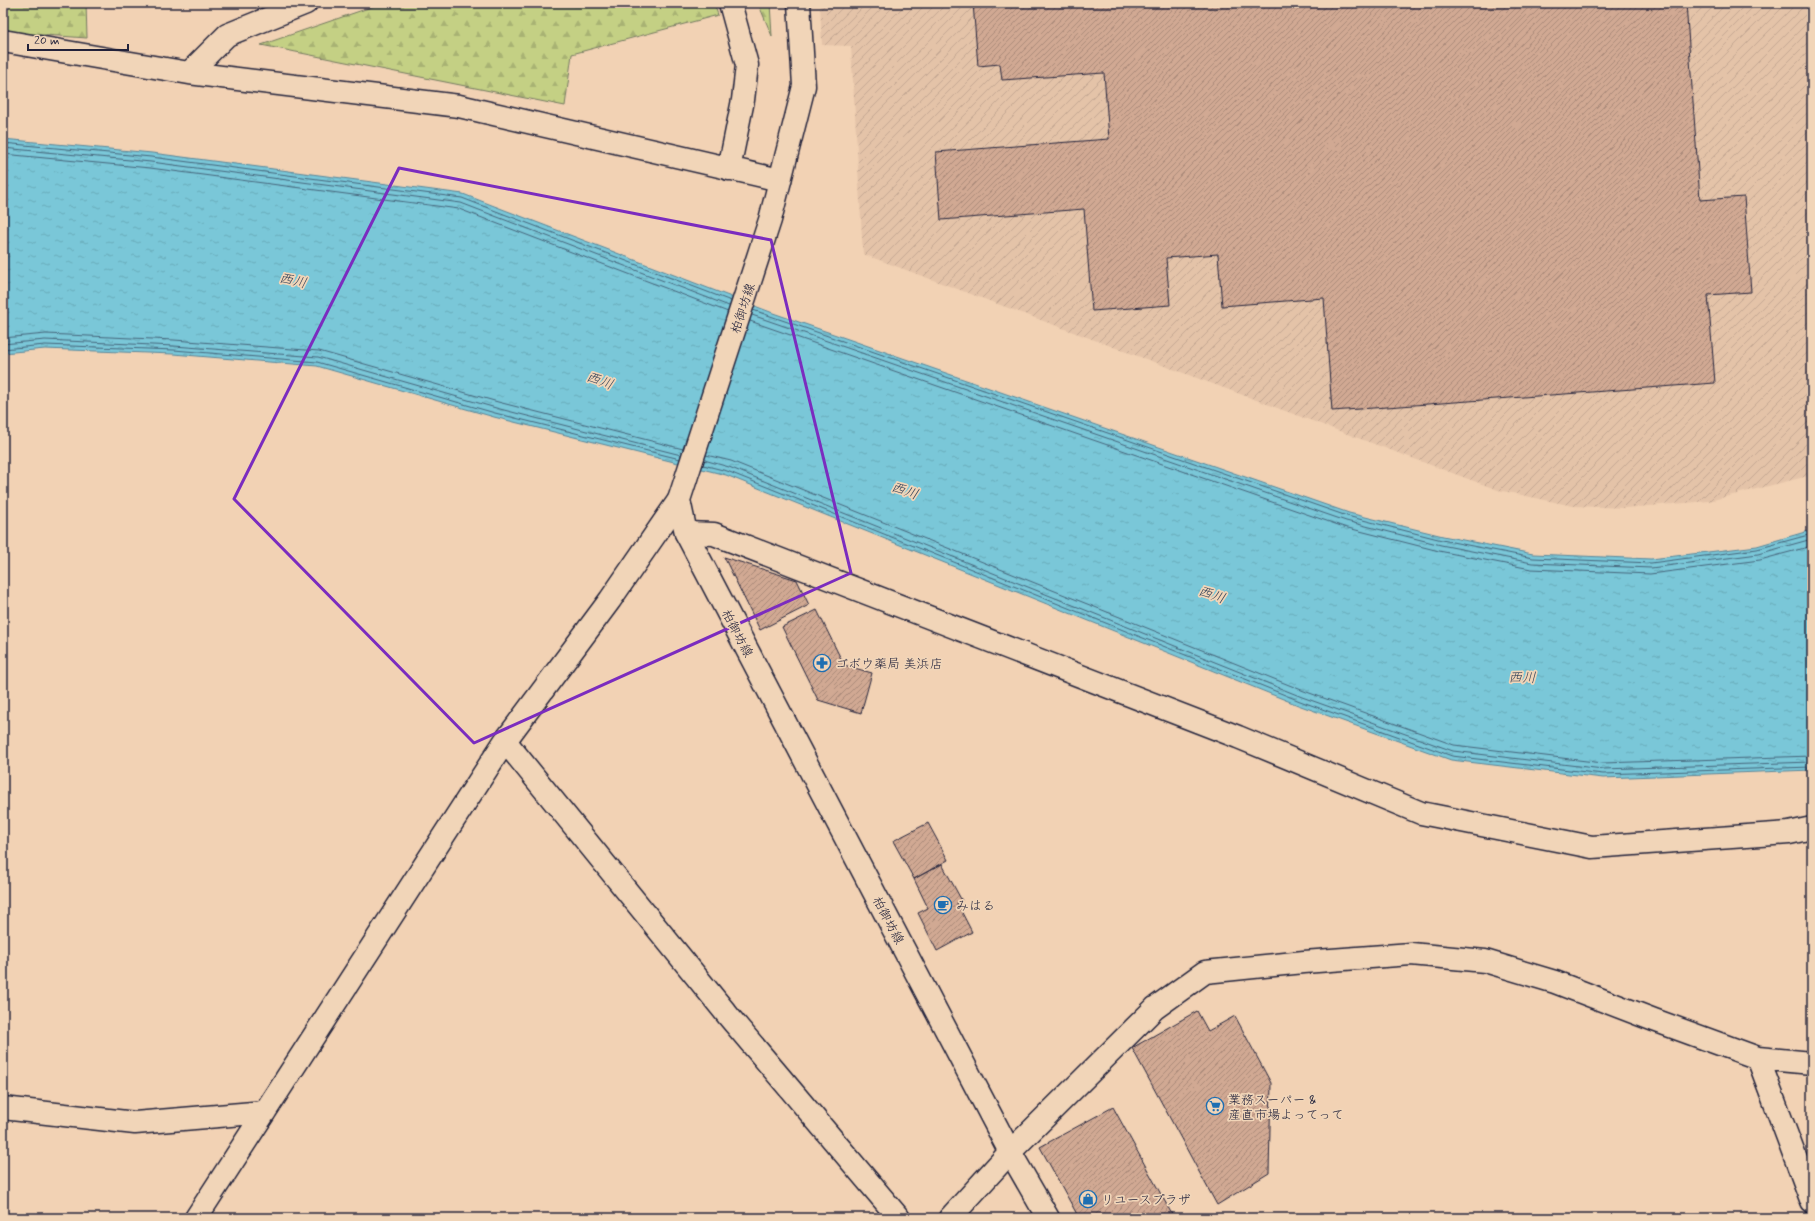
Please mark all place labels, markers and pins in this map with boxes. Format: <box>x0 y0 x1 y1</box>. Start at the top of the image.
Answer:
pharmacy icon: ゴボウ薬局 美浜店 <box>812 653 832 673</box>
place label: ゴボウ薬局 美浜店 <box>835 656 943 673</box>
cafe icon: みはる <box>933 895 953 915</box>
place label: みはる <box>956 898 995 915</box>
place label: 業務スーパー & 産直市場よってって <box>1228 1092 1344 1124</box>
supermarket icon: 業務スーパー & 産直市場よってって <box>1205 1096 1225 1116</box>
shop icon: リユースプラザ <box>1078 1189 1098 1209</box>
place label: リユースプラザ <box>1101 1192 1191 1209</box>

